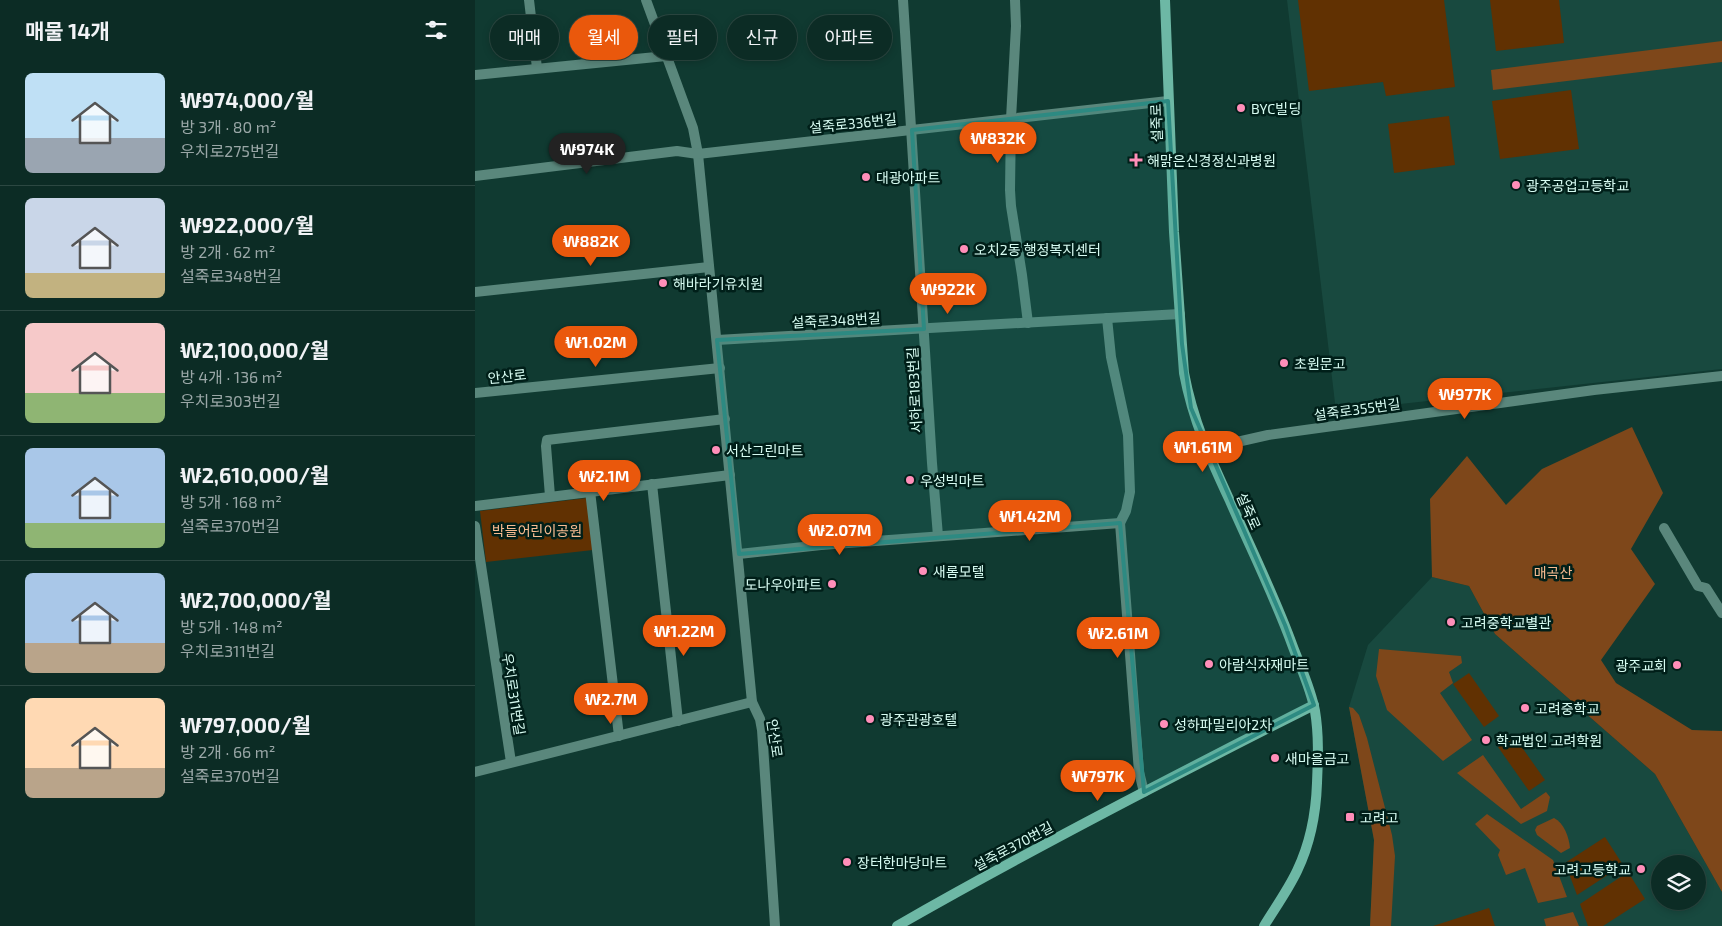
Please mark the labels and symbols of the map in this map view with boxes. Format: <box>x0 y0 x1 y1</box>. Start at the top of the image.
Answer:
place label: BYC빌딩 <box>1251 100 1301 117</box>
marker: BYC빌딩 <box>1235 102 1247 114</box>
street label: 설죽로 <box>1147 103 1165 143</box>
street label: 설죽로336번길 <box>808 110 898 136</box>
pin: ₩832K <box>963 121 1033 164</box>
pin: ₩974K <box>552 132 622 175</box>
place label: 해맑은신경정신과병원 <box>1147 152 1276 169</box>
marker: 해맑은신경정신과병원 <box>1129 153 1143 167</box>
place label: 대광아파트 <box>876 169 941 186</box>
marker: 대광아파트 <box>860 171 872 183</box>
place label: 광주공업고등학교 <box>1526 177 1629 194</box>
marker: 광주공업고등학교 <box>1510 179 1522 191</box>
pin: ₩882K <box>556 224 626 267</box>
place label: 오치2동 행정복지센터 <box>974 241 1101 258</box>
marker: 오치2동 행정복지센터 <box>958 243 970 255</box>
pin: ₩922K <box>913 272 983 315</box>
place label: 해바라기유치원 <box>673 275 763 292</box>
marker: 해바라기유치원 <box>657 277 669 289</box>
street label: 설죽로348번길 <box>791 309 881 331</box>
pin: ₩1.02M <box>555 326 637 368</box>
street label: 서하로183번길 <box>903 346 925 434</box>
place label: 초원문고 <box>1294 355 1346 372</box>
marker: 초원문고 <box>1278 357 1290 369</box>
street label: 안산로 <box>487 366 527 386</box>
pin: ₩977K <box>1430 378 1500 420</box>
street label: 설죽로355번길 <box>1313 395 1401 423</box>
pin: ₩1.61M <box>1162 430 1244 473</box>
place label: 서산그린마트 <box>726 442 803 459</box>
marker: 서산그린마트 <box>710 444 722 456</box>
pin: ₩2.1M <box>569 460 639 502</box>
place label: 우성빅마트 <box>920 472 985 489</box>
marker: 우성빅마트 <box>904 474 916 486</box>
street label: 설죽로 <box>1233 490 1265 532</box>
pin: ₩1.42M <box>989 500 1071 542</box>
pin: ₩2.07M <box>799 514 881 556</box>
park label: 박들어린이공원 <box>492 522 582 539</box>
place label: 새롬모텔 <box>933 563 985 580</box>
park label: 매곡산 <box>1534 564 1572 581</box>
marker: 새롬모텔 <box>917 565 929 577</box>
place label: 도나우아파트 <box>745 576 822 593</box>
marker: 도나우아파트 <box>826 578 838 590</box>
pin: ₩1.22M <box>643 614 725 657</box>
place label: 고려중학교별관 <box>1461 614 1551 631</box>
pin: ₩2.61M <box>1077 616 1159 659</box>
marker: 고려중학교별관 <box>1445 616 1457 628</box>
street label: 우치로311번길 <box>499 652 529 736</box>
place label: 아람식자재마트 <box>1219 656 1309 673</box>
place label: 광주교회 <box>1615 657 1667 674</box>
marker: 아람식자재마트 <box>1203 658 1215 670</box>
marker: 광주교회 <box>1671 659 1683 671</box>
pin: ₩2.7M <box>576 682 646 725</box>
place label: 고려중학교 <box>1535 700 1600 717</box>
marker: 고려중학교 <box>1519 702 1531 714</box>
place label: 광주관광호텔 <box>880 711 957 728</box>
marker: 광주관광호텔 <box>864 713 876 725</box>
place label: 성하파밀리아2차 <box>1174 716 1272 733</box>
street label: 안산로 <box>764 718 786 758</box>
marker: 성하파밀리아2차 <box>1158 718 1170 730</box>
place label: 학교법인 고려학원 <box>1496 732 1602 749</box>
marker: 학교법인 고려학원 <box>1480 734 1492 746</box>
place label: 새마을금고 <box>1285 750 1350 767</box>
marker: 새마을금고 <box>1269 752 1281 764</box>
pin: ₩797K <box>1063 760 1133 802</box>
place label: 고려고 <box>1360 809 1399 826</box>
marker: 고려고 <box>1344 811 1356 823</box>
street label: 설죽로370번길 <box>970 818 1056 874</box>
place label: 장터한마당마트 <box>857 854 947 871</box>
marker: 장터한마당마트 <box>841 856 853 868</box>
place label: 고려고등학교 <box>1554 861 1631 878</box>
marker: 고려고등학교 <box>1635 863 1647 875</box>

